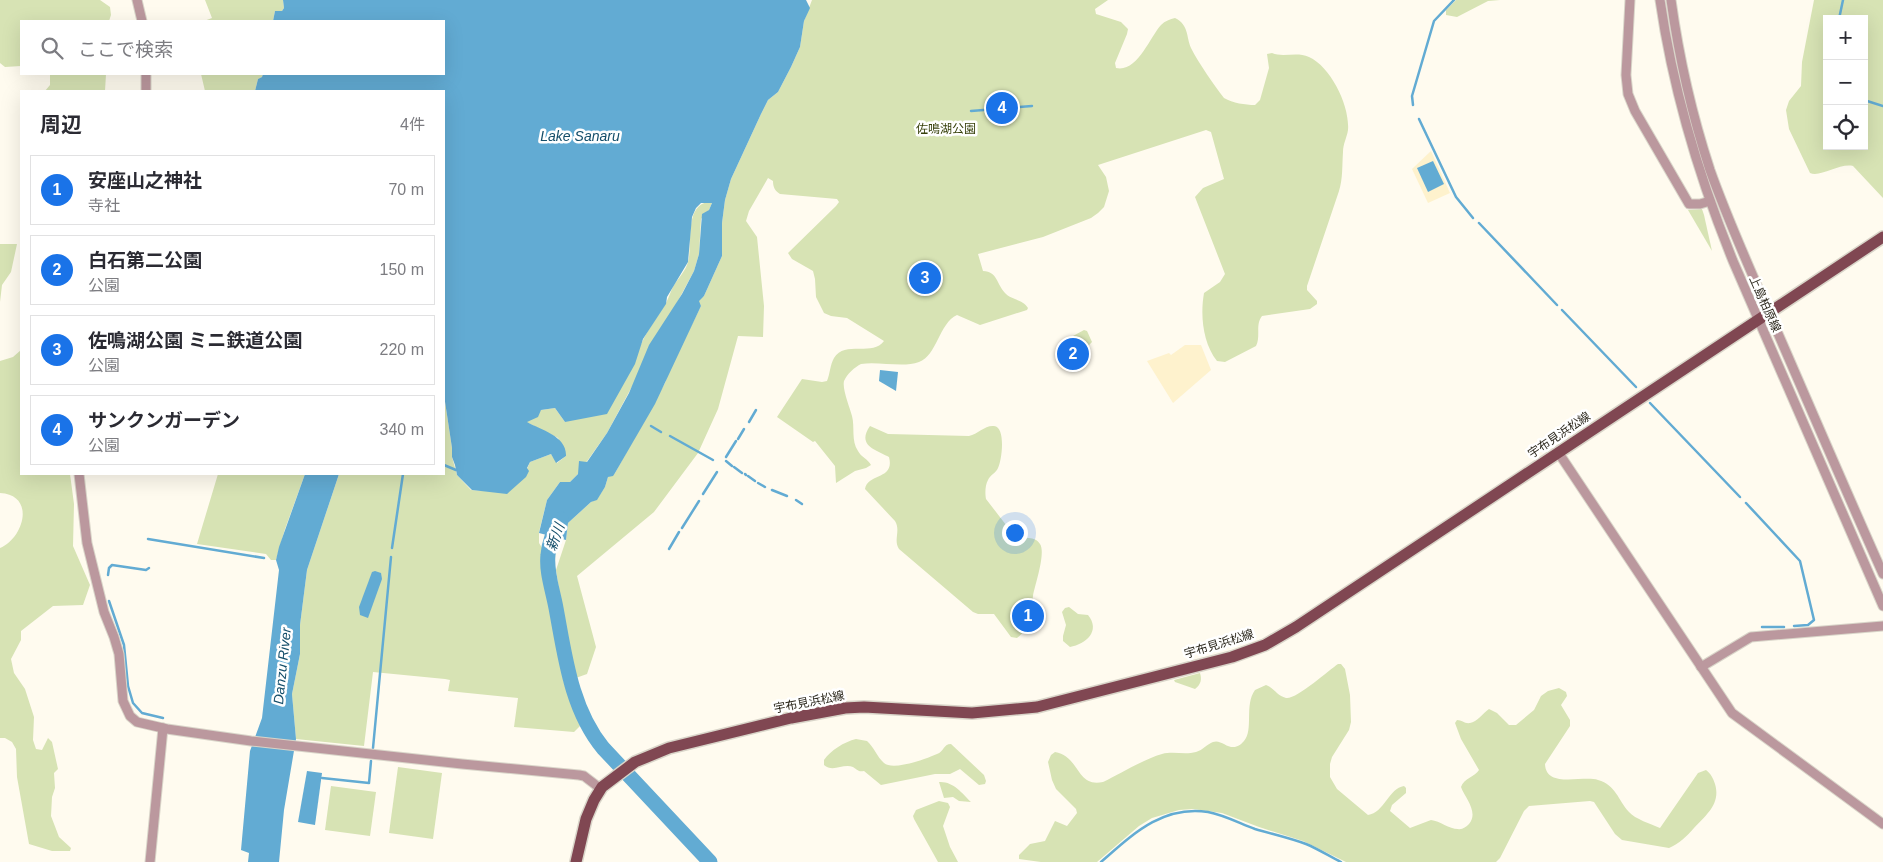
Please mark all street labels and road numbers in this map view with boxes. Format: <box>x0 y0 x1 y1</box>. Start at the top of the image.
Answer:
street label: 上島柏原線 <box>1746 274 1784 334</box>
street label: 宇布見浜松線 <box>1525 409 1593 461</box>
street label: 宇布見浜松線 <box>1183 627 1255 661</box>
street label: 宇布見浜松線 <box>772 688 846 716</box>

